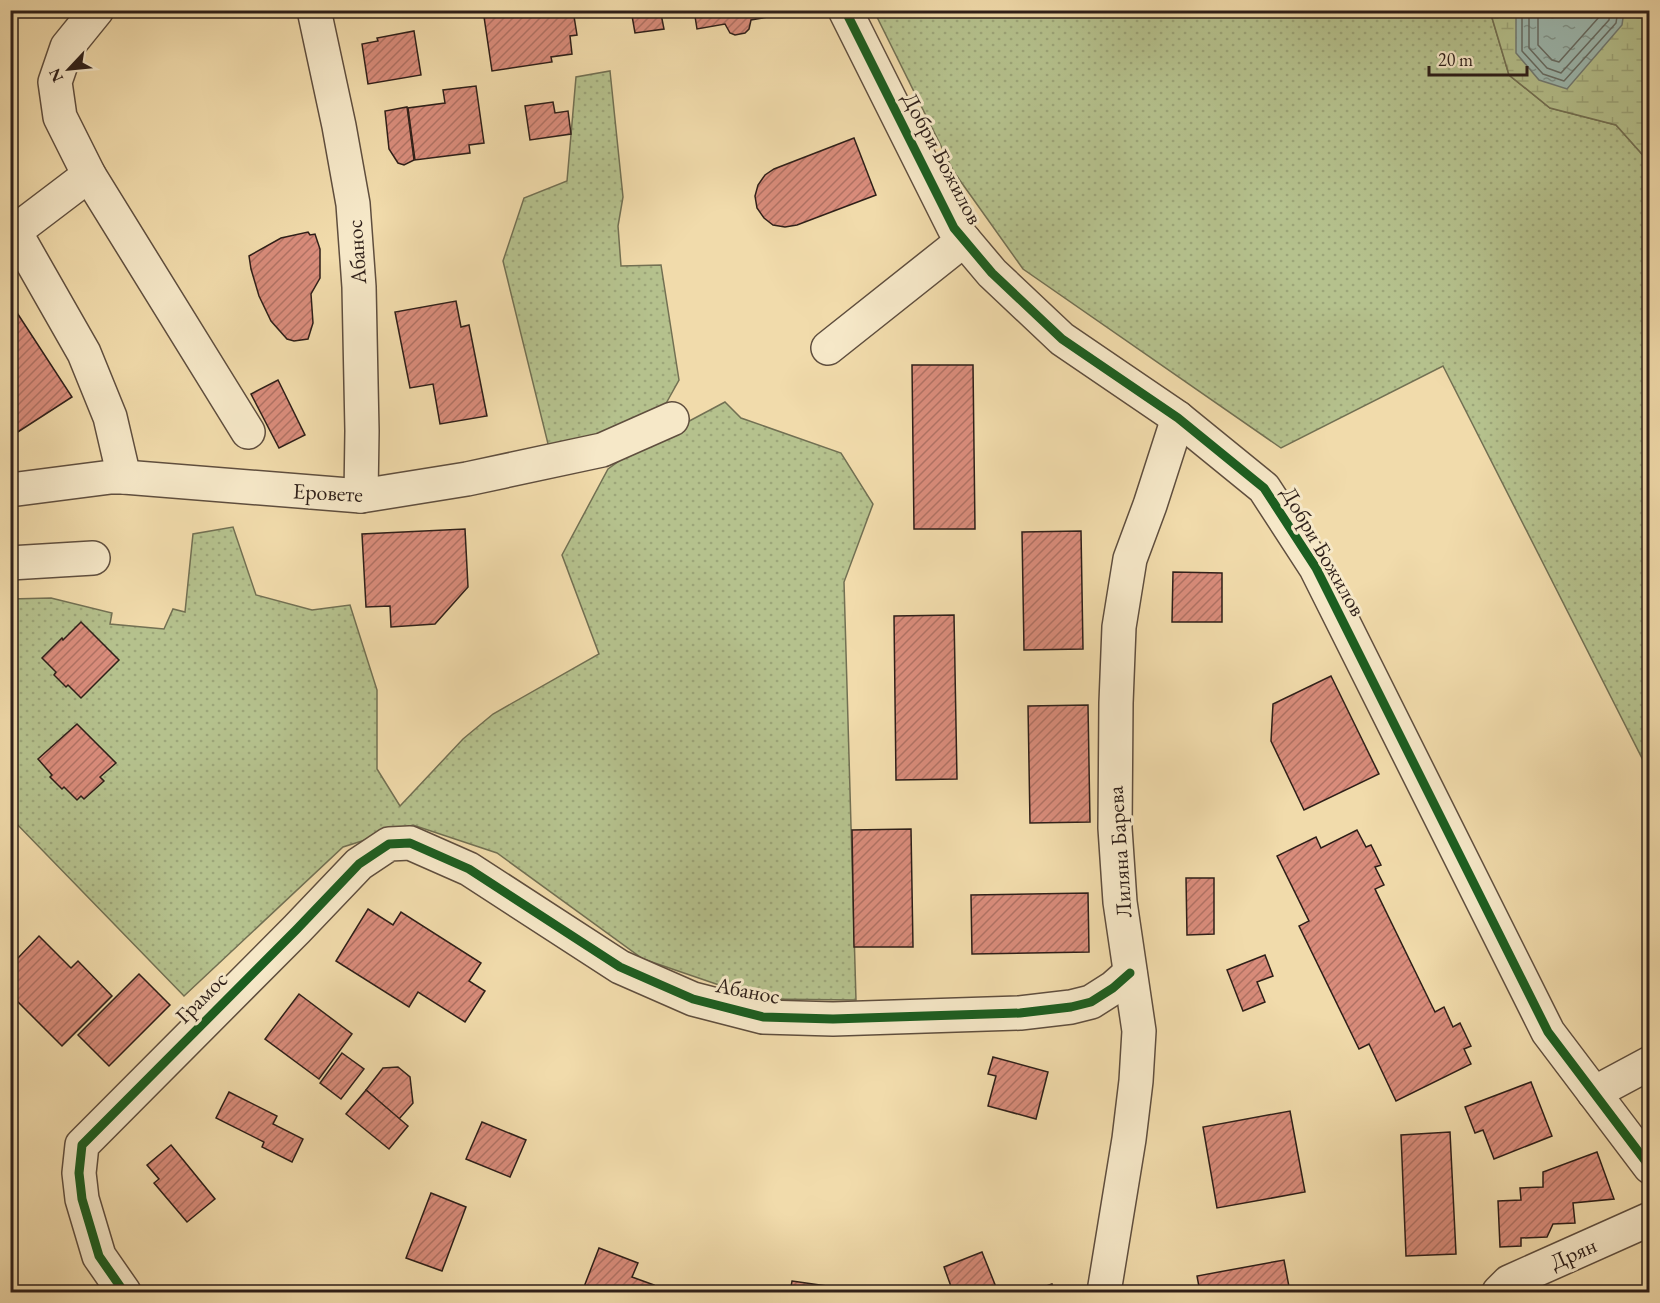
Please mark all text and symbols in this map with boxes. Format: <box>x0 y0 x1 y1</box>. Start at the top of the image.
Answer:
north arrow <box>39 39 99 99</box>
scale bar <box>1429 39 1526 77</box>
text: 20 m <box>1438 48 1473 71</box>
text: N <box>44 65 68 86</box>
street label: Добри Божилов <box>896 87 989 229</box>
street label: Абанос <box>340 219 373 286</box>
street label: Еровете <box>292 476 364 509</box>
street label: Добри Божилов <box>1275 481 1372 621</box>
street label: Лиляна Барева <box>1100 785 1139 919</box>
street label: Грамос <box>169 965 234 1030</box>
street label: Абанос <box>712 970 782 1011</box>
street label: Дрян <box>1545 1230 1601 1276</box>

